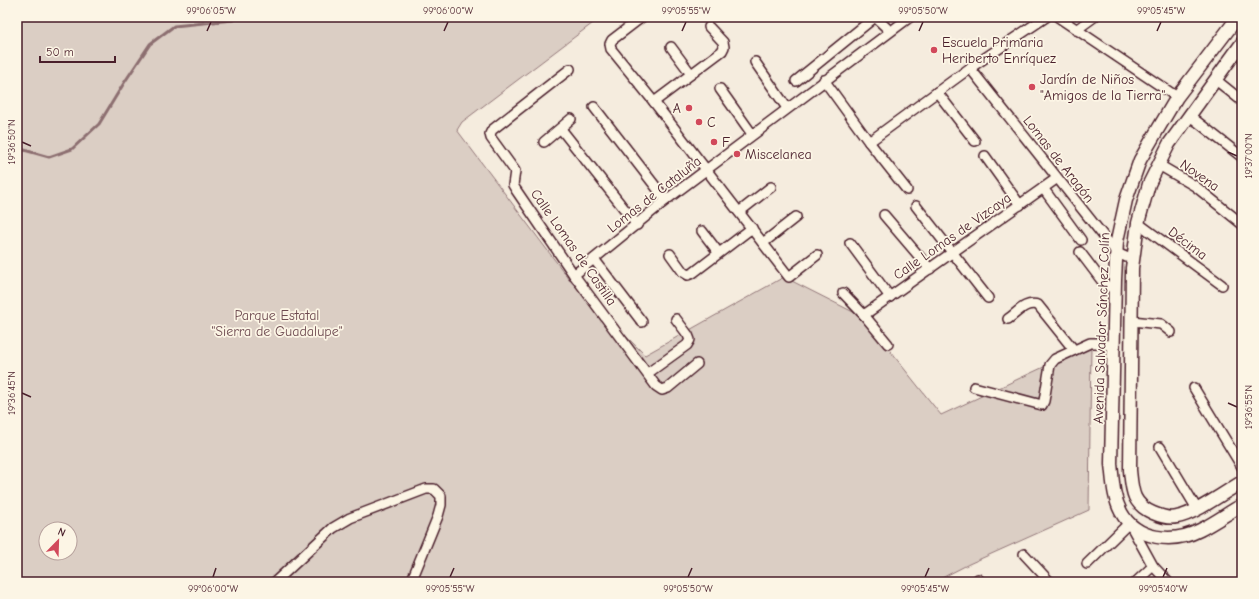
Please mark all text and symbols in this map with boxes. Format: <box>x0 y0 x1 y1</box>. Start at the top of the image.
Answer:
text: 99°06'05"W <box>186 5 236 17</box>
text: 99°06'00"W <box>423 5 473 17</box>
text: 99°05'55"W <box>662 5 711 17</box>
text: 99°05'50"W <box>898 5 948 17</box>
text: 99°05'45"W <box>1137 5 1185 17</box>
place label: Escuela Primaria Heriberto Enríquez <box>942 34 1056 67</box>
scale bar <box>40 38 115 64</box>
text: 50 m <box>46 45 74 59</box>
marker: Escuela Primaria Heriberto Enríquez <box>929 45 939 55</box>
place label: Jardín de Niños "Amigos de la Tierra" <box>1040 71 1166 104</box>
marker: Jardín de Niños "Amigos de la Tierra" <box>1027 82 1037 92</box>
place label: A <box>673 100 681 117</box>
marker: A <box>684 103 694 113</box>
street label: Lomas de Aragón <box>1019 112 1098 206</box>
place label: C <box>707 114 716 131</box>
marker: C <box>694 117 704 127</box>
text: 19°36'50"N <box>6 119 18 165</box>
place label: F <box>722 134 730 151</box>
text: 19°37'00"N <box>1243 134 1255 179</box>
marker: F <box>709 137 719 147</box>
place label: Miscelanea <box>745 146 812 163</box>
marker: Miscelanea <box>732 149 742 159</box>
street label: Lomas de Cataluña <box>604 152 705 236</box>
street label: Novena <box>1177 156 1223 195</box>
street label: Calle Lomas de Castilla <box>527 186 620 309</box>
street label: Calle Lomas de Vizcaya <box>890 189 1014 283</box>
street label: Décima <box>1165 223 1211 264</box>
street label: Avenida Salvador Sánchez Colín <box>1090 232 1113 424</box>
park label: Parque Estatal "Sierra de Guadalupe" <box>211 307 343 340</box>
text: 19°36'45"N <box>6 371 18 415</box>
text: 19°36'55"N <box>1243 385 1255 429</box>
north arrow <box>38 521 78 561</box>
text: N <box>56 525 68 540</box>
text: 99°06'00"W <box>188 583 238 595</box>
text: 99°05'55"W <box>426 583 475 595</box>
text: 99°05'50"W <box>663 583 713 595</box>
text: 99°05'45"W <box>901 583 949 595</box>
text: 99°05'40"W <box>1139 583 1188 595</box>

